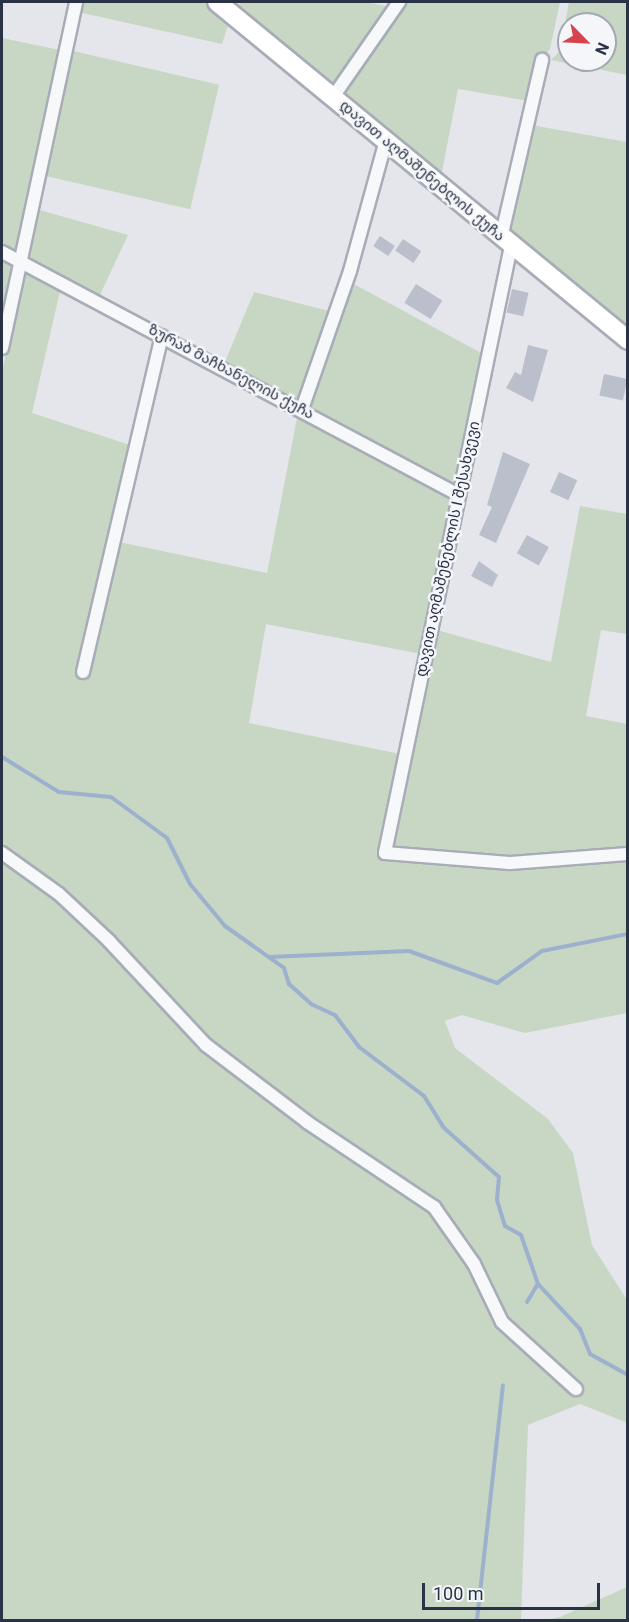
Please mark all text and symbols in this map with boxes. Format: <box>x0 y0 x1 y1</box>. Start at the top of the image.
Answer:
north arrow <box>557 12 617 72</box>
text: N <box>591 40 613 58</box>
street label: დავით აღმაშენებლის ქუჩა <box>336 97 508 245</box>
street label: ზურაბ მაჩხანელის ქუჩა <box>145 321 317 423</box>
street label: დავით აღმაშენებლის I შესახვევი <box>412 419 484 679</box>
scale bar <box>425 1571 604 1609</box>
text: 100 m <box>433 1583 484 1604</box>

